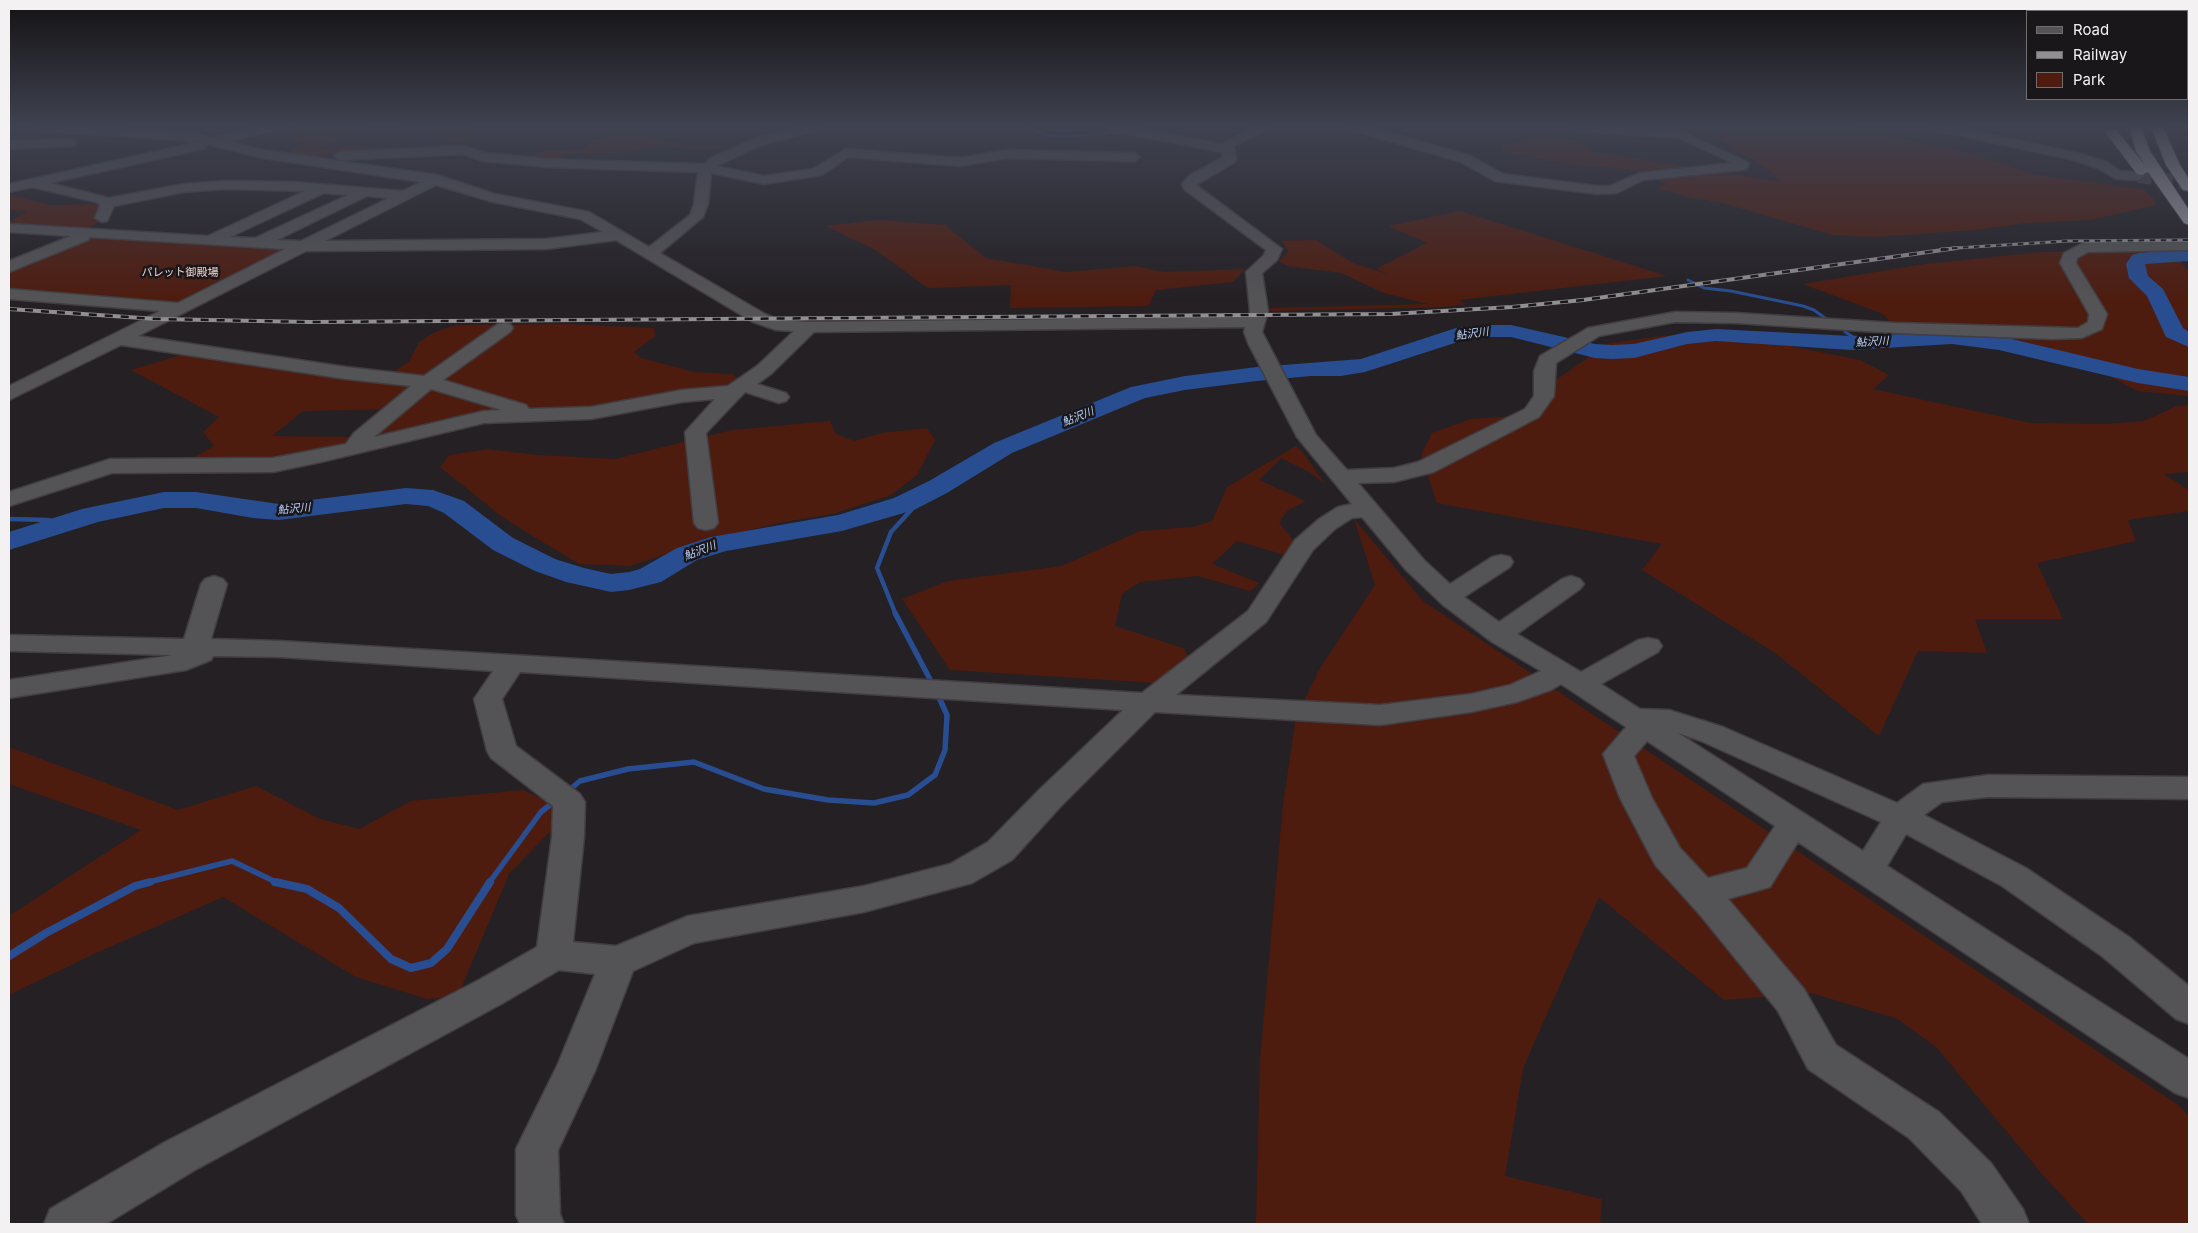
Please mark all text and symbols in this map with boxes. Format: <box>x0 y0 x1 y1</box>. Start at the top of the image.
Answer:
legend <box>2026 10 2188 100</box>
text: Road <box>2073 20 2109 39</box>
text: Railway <box>2073 45 2127 64</box>
text: Park <box>2073 70 2105 89</box>
park label: パレット御殿場 <box>142 266 218 280</box>
water label: 鮎沢川 <box>1455 325 1489 343</box>
water label: 鮎沢川 <box>1855 335 1889 349</box>
water label: 鮎沢川 <box>1060 405 1096 429</box>
water label: 鮎沢川 <box>277 501 311 517</box>
water label: 鮎沢川 <box>682 539 718 563</box>

